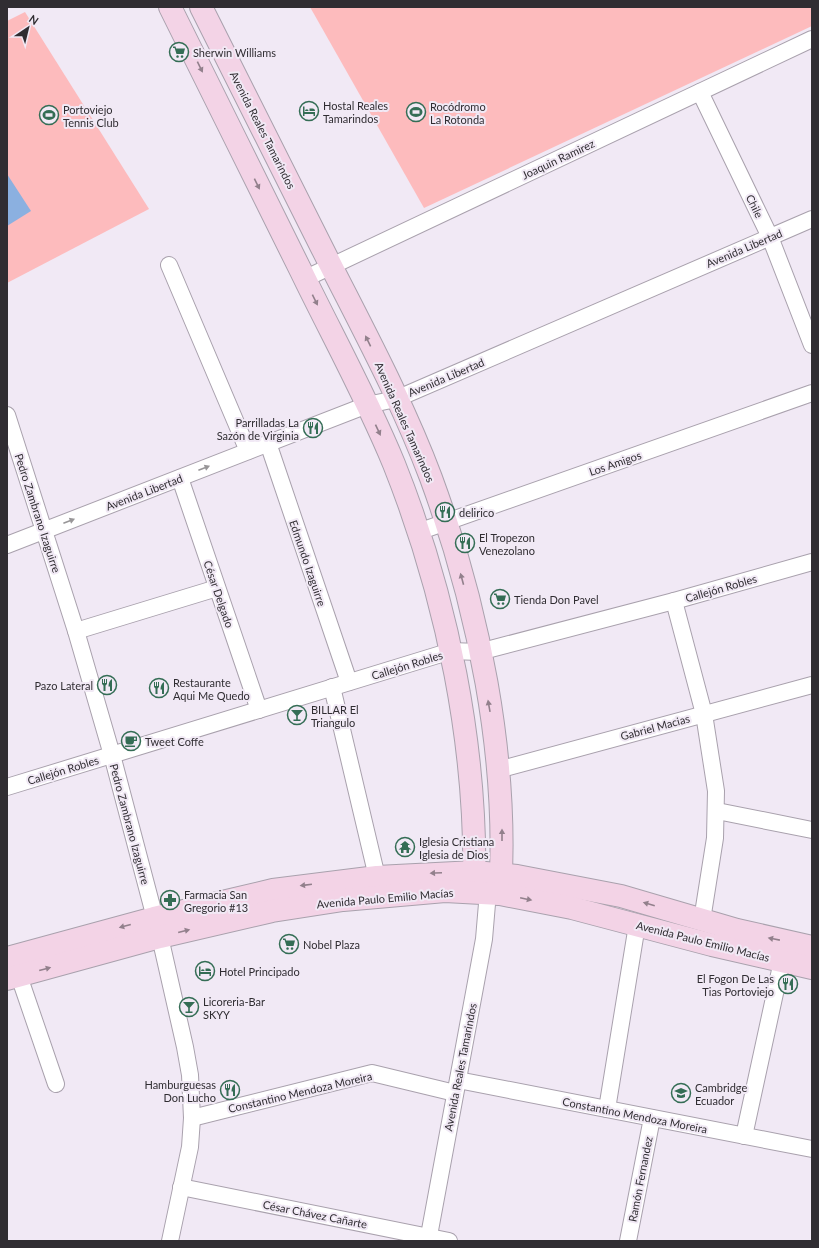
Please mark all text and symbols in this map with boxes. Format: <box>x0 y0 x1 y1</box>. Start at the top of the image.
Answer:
north arrow <box>8 8 48 48</box>
text: N <box>27 12 41 27</box>
supermarket icon: Sherwin Williams <box>168 41 190 63</box>
place label: Sherwin Williams <box>193 46 276 59</box>
one-way arrow <box>197 61 203 73</box>
street label: Avenida Reales Tamarindos <box>228 69 298 191</box>
place label: Hostal Reales Tamarindos <box>323 99 388 125</box>
hotel icon: Hostal Reales Tamarindos <box>298 100 320 122</box>
place label: Rocódromo La Rotonda <box>430 100 486 126</box>
sports icon: Rocódromo La Rotonda <box>405 101 427 123</box>
place label: Portoviejo Tennis Club <box>63 103 119 129</box>
sports icon: Portoviejo Tennis Club <box>38 104 60 126</box>
street label: Joaquin Ramirez <box>520 136 596 181</box>
one-way arrow <box>254 178 260 189</box>
street label: Chile <box>744 192 766 220</box>
street label: Avenida Libertad <box>704 226 784 270</box>
one-way arrow <box>312 295 318 306</box>
one-way arrow <box>365 336 371 347</box>
street label: Avenida Libertad <box>406 355 486 399</box>
street label: Avenida Reales Tamarindos <box>373 360 438 484</box>
place label: Parrilladas La Sazón de Virginia <box>217 416 299 442</box>
restaurant icon: Parrilladas La Sazón de Virginia <box>302 417 324 439</box>
one-way arrow <box>375 424 381 435</box>
street label: Los Amigos <box>587 448 643 478</box>
street label: Pedro Zambrano Izaguirre <box>13 452 63 574</box>
one-way arrow <box>198 465 210 471</box>
street label: Avenida Libertad <box>104 471 184 513</box>
restaurant icon: delirico <box>434 501 456 523</box>
place label: delirico <box>459 506 494 519</box>
one-way arrow <box>64 517 76 523</box>
street label: Edmundo Izaguirre <box>287 518 329 608</box>
place label: El Tropezon Venezolano <box>479 531 535 557</box>
restaurant icon: El Tropezon Venezolano <box>454 532 476 554</box>
street label: César Delgado <box>201 559 237 629</box>
street label: Callejón Robles <box>684 572 758 604</box>
one-way arrow <box>459 573 465 585</box>
supermarket icon: Tienda Don Pavel <box>489 588 511 610</box>
place label: Tienda Don Pavel <box>514 593 599 606</box>
street label: Callejón Robles <box>370 648 444 682</box>
restaurant icon: Pazo Lateral <box>96 674 118 696</box>
place label: Restaurante Aqui Me Quedo <box>173 676 250 702</box>
restaurant icon: Restaurante Aqui Me Quedo <box>148 677 170 699</box>
place label: Pazo Lateral <box>34 679 93 692</box>
one-way arrow <box>486 700 492 712</box>
place label: BILLAR El Triangulo <box>311 703 359 729</box>
bar icon: BILLAR El Triangulo <box>286 704 308 726</box>
street label: Gabriel Macias <box>619 711 691 742</box>
cafe icon: Tweet Coffe <box>120 730 142 752</box>
place label: Tweet Coffe <box>145 735 204 748</box>
street label: Callejón Robles <box>26 753 100 787</box>
street label: Pedro Zambrano Izaguirre <box>108 762 152 886</box>
one-way arrow <box>499 828 505 841</box>
place label: Iglesia Cristiana Iglesia de Dios <box>419 835 494 861</box>
temple icon: Iglesia Cristiana Iglesia de Dios <box>394 836 416 858</box>
one-way arrow <box>430 870 442 877</box>
one-way arrow <box>300 882 312 888</box>
street label: Avenida Paulo Emilio Macías <box>316 886 454 910</box>
place label: Farmacia San Gregorio #13 <box>184 888 248 914</box>
pharmacy icon: Farmacia San Gregorio #13 <box>159 889 181 911</box>
one-way arrow <box>520 896 533 902</box>
one-way arrow <box>642 901 654 907</box>
street label: Avenida Paulo Emilio Macías <box>635 918 771 964</box>
one-way arrow <box>119 923 131 929</box>
one-way arrow <box>177 928 190 934</box>
supermarket icon: Nobel Plaza <box>278 933 300 955</box>
one-way arrow <box>768 935 780 941</box>
place label: Nobel Plaza <box>303 938 360 951</box>
hotel icon: Hotel Principado <box>194 960 216 982</box>
place label: Hotel Principado <box>219 965 300 978</box>
one-way arrow <box>39 966 51 972</box>
place label: El Fogon De Las Tias Portoviejo <box>697 972 774 998</box>
restaurant icon: El Fogon De Las Tias Portoviejo <box>777 973 799 995</box>
place label: Licoreria-Bar SKYY <box>203 995 265 1021</box>
bar icon: Licoreria-Bar SKYY <box>178 996 200 1018</box>
street label: Avenida Reales Tamarindos <box>441 1002 479 1132</box>
street label: Constantino Mendoza Moreira <box>227 1069 373 1115</box>
place label: Hamburguesas Don Lucho <box>144 1078 216 1104</box>
restaurant icon: Hamburguesas Don Lucho <box>219 1079 241 1101</box>
place label: Cambridge Ecuador <box>695 1081 747 1107</box>
school or university icon: Cambridge Ecuador <box>670 1082 692 1104</box>
street label: Constantino Mendoza Moreira <box>561 1095 709 1135</box>
street label: Ramón Fernandez <box>625 1135 655 1223</box>
street label: César Chávez Cañarte <box>262 1198 368 1231</box>

